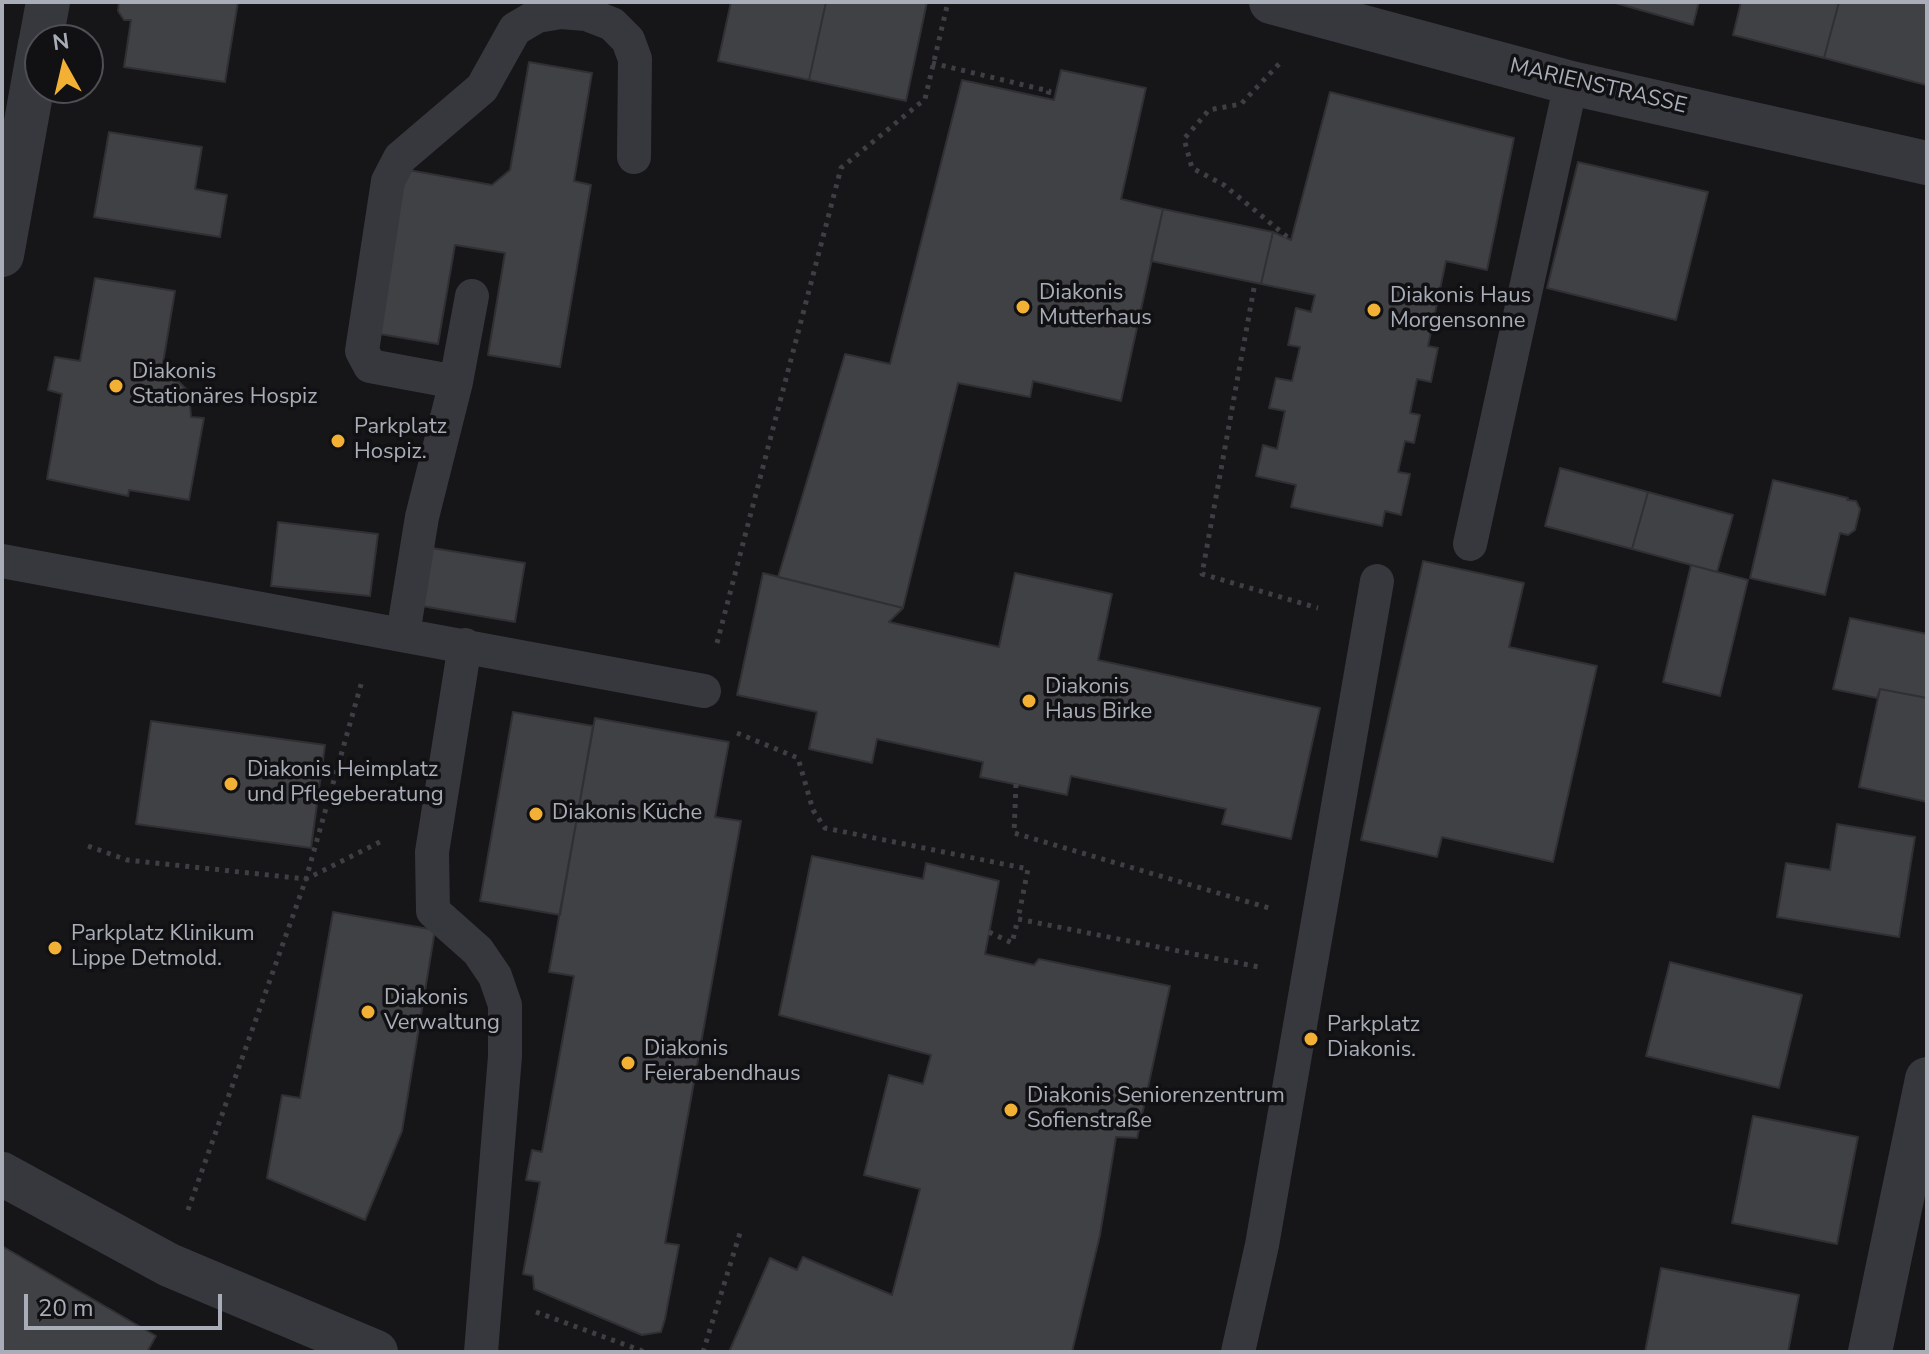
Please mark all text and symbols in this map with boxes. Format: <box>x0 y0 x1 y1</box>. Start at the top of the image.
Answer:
north arrow <box>24 24 104 104</box>
text: N <box>51 26 71 58</box>
street label: MARIENSTRASSE <box>1507 54 1689 120</box>
place label: Diakonis Mutterhaus <box>1039 281 1152 332</box>
place label: Diakonis Haus Morgensonne <box>1390 284 1531 336</box>
marker: Diakonis Mutterhaus <box>1014 298 1032 316</box>
marker: Diakonis Haus Morgensonne <box>1365 301 1383 319</box>
place label: Diakonis Stationäres Hospiz <box>132 360 317 412</box>
marker: Diakonis Stationäres Hospiz <box>107 377 125 395</box>
place label: Parkplatz Hospiz. <box>354 415 447 466</box>
marker: Parkplatz Hospiz. <box>329 432 347 450</box>
place label: Diakonis Haus Birke <box>1045 675 1152 726</box>
marker: Diakonis Haus Birke <box>1020 692 1038 710</box>
place label: Diakonis Heimplatz und Pflegeberatung <box>247 758 444 810</box>
marker: Diakonis Heimplatz und Pflegeberatung <box>222 775 240 793</box>
place label: Diakonis Küche <box>552 801 702 827</box>
marker: Diakonis Küche <box>527 805 545 823</box>
place label: Parkplatz Klinikum Lippe Detmold. <box>71 922 255 974</box>
marker: Parkplatz Klinikum Lippe Detmold. <box>46 939 64 957</box>
place label: Diakonis Verwaltung <box>384 986 500 1038</box>
marker: Diakonis Verwaltung <box>359 1003 377 1021</box>
place label: Parkplatz Diakonis. <box>1327 1013 1420 1064</box>
marker: Parkplatz Diakonis. <box>1302 1030 1320 1048</box>
place label: Diakonis Feierabendhaus <box>644 1037 801 1088</box>
marker: Diakonis Feierabendhaus <box>619 1054 637 1072</box>
place label: Diakonis Seniorenzentrum Sofienstraße <box>1027 1084 1285 1136</box>
marker: Diakonis Seniorenzentrum Sofienstraße <box>1002 1101 1020 1119</box>
scale bar <box>28 1278 226 1328</box>
text: 20 m <box>38 1292 94 1324</box>

